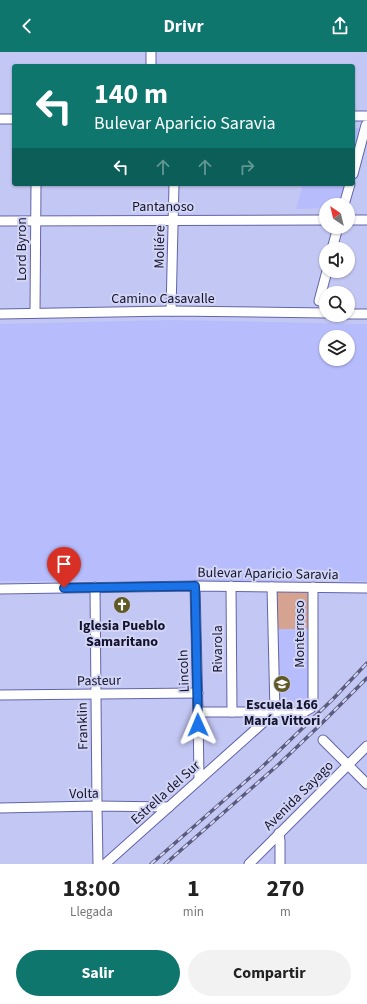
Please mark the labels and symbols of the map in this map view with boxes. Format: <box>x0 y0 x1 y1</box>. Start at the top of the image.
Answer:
street label: Pantanoso <box>132 197 194 217</box>
north arrow <box>319 198 355 234</box>
street label: Lord Byron <box>12 217 32 281</box>
street label: Moliére <box>150 225 170 269</box>
street label: Camino Casavalle <box>111 289 215 309</box>
pin <box>47 547 81 588</box>
street label: Bulevar Aparicio Saravia <box>197 563 339 585</box>
church icon: Iglesia Pueblo Samaritano <box>112 595 132 615</box>
street label: Monterroso <box>290 600 310 668</box>
place label: Iglesia Pueblo Samaritano <box>79 616 165 652</box>
street label: Rivarola <box>208 625 228 673</box>
street label: Lincoln <box>173 649 195 693</box>
street label: Pasteur <box>77 671 121 691</box>
school or university icon: Escuela 166 María Vittori <box>272 674 292 694</box>
place label: Escuela 166 María Vittori <box>244 695 320 731</box>
street label: Franklin <box>73 702 93 750</box>
position arrow <box>177 704 219 746</box>
street label: Estrella del Sur <box>127 756 205 829</box>
street label: Avenida Sayago <box>259 756 338 835</box>
street label: Volta <box>69 784 99 804</box>

